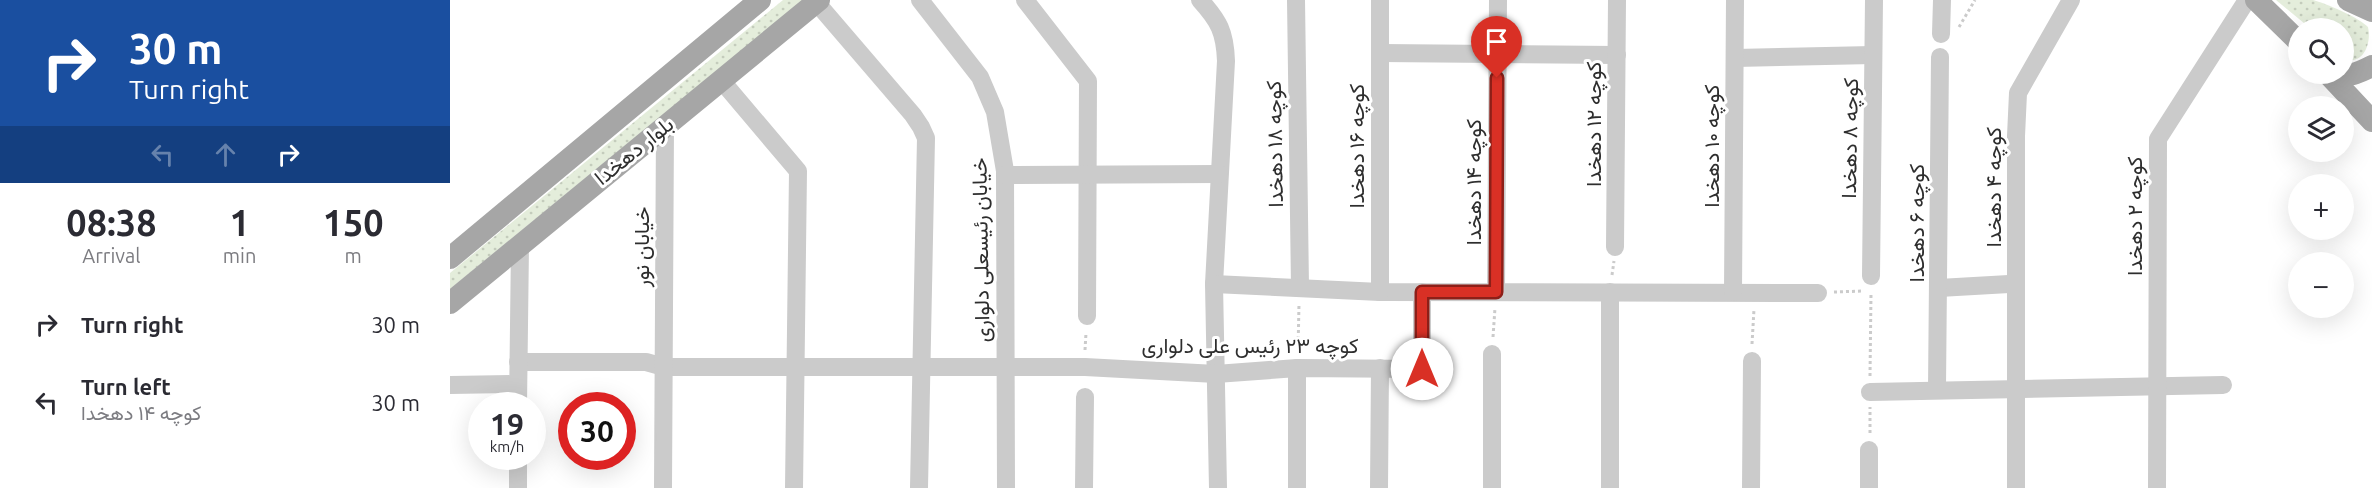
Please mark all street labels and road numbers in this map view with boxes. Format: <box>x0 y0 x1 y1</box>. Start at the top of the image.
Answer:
street label: کوچه ۱۲ دهخدا <box>1581 61 1608 187</box>
street label: کوچه ۸ دهخدا <box>1836 77 1865 199</box>
street label: کوچه ۱۸ دهخدا <box>1261 80 1290 208</box>
street label: کوچه ۱۶ دهخدا <box>1344 84 1371 208</box>
street label: کوچه ۱۰ دهخدا <box>1699 84 1726 208</box>
street label: بلوار دهخدا <box>589 111 679 191</box>
street label: کوچه ۱۴ دهخدا <box>1461 119 1488 245</box>
street label: کوچه ۴ دهخدا <box>1981 127 2008 247</box>
street label: کوچه ۲ دهخدا <box>2122 156 2149 276</box>
street label: خیابان رئیسعلی دلواری <box>966 157 996 343</box>
street label: کوچه ۶ دهخدا <box>1904 164 1931 282</box>
street label: خیابان نور <box>629 207 655 288</box>
street label: کوچه ۲۳ رئیس علی دلواری <box>1141 333 1359 360</box>

